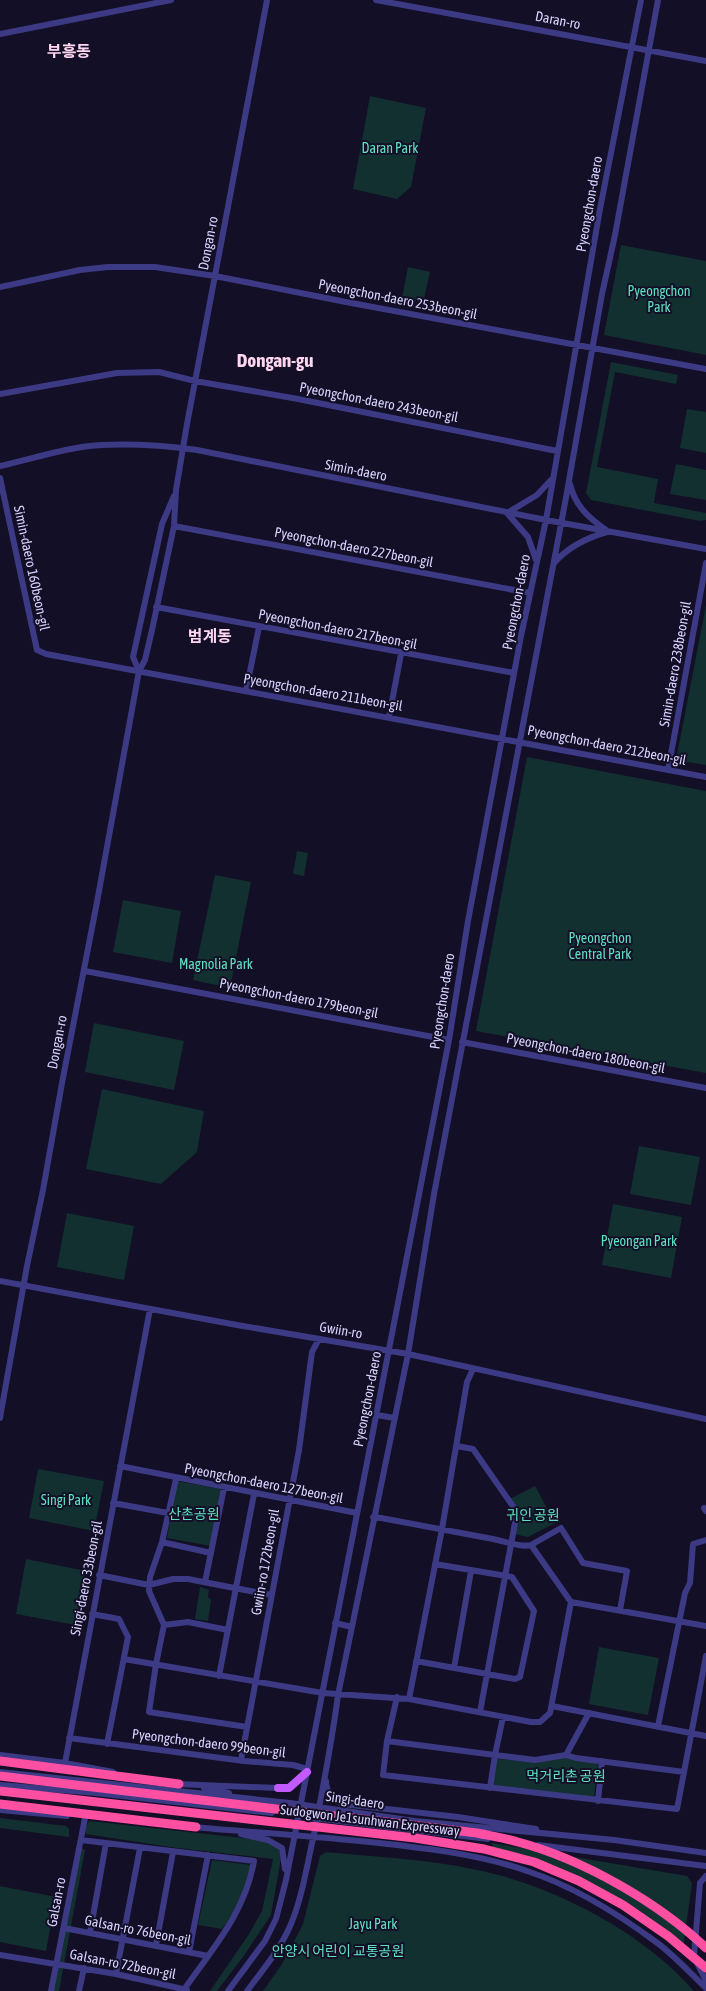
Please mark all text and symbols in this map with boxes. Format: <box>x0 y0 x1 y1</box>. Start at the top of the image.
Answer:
street label: Daran-ro <box>534 8 582 32</box>
district label: 부흥동 <box>47 42 91 60</box>
park label: Daran Park <box>362 140 418 156</box>
street label: Pyeongchon-daero <box>573 155 605 253</box>
street label: Dongan-ro <box>195 215 221 271</box>
street label: Pyeongchon-daero 253beon-gil <box>317 276 479 322</box>
park label: Pyeongchon Park <box>627 283 691 315</box>
district label: Dongan-gu <box>237 349 313 371</box>
street label: Pyeongchon-daero 243beon-gil <box>298 379 460 425</box>
street label: Simin-daero <box>324 456 388 484</box>
street label: Simin-daero 160beon-gil <box>11 504 53 632</box>
street label: Pyeongchon-daero 227beon-gil <box>273 524 435 570</box>
street label: Pyeongchon-daero <box>499 553 533 651</box>
street label: Simin-daero 238beon-gil <box>656 600 694 728</box>
street label: Pyeongchon-daero 217beon-gil <box>257 606 419 652</box>
district label: 범계동 <box>188 627 232 645</box>
street label: Pyeongchon-daero 211beon-gil <box>242 670 404 714</box>
street label: Pyeongchon-daero 212beon-gil <box>526 722 688 768</box>
park label: Pyeongchon Central Park <box>568 930 632 962</box>
street label: Pyeongchon-daero <box>427 952 457 1050</box>
park label: Magnolia Park <box>179 956 253 972</box>
street label: Pyeongchon-daero 179beon-gil <box>218 975 380 1021</box>
street label: Dongan-ro <box>44 1014 70 1070</box>
street label: Pyeongchon-daero 180beon-gil <box>505 1030 667 1076</box>
park label: Pyeongan Park <box>601 1233 677 1249</box>
street label: Gwiin-ro <box>318 1318 364 1342</box>
street label: Pyeongchon-daero <box>350 1350 384 1448</box>
street label: Pyeongchon-daero 127beon-gil <box>183 1460 345 1506</box>
park label: Singi Park <box>41 1492 91 1508</box>
park label: 산촌공원 <box>168 1506 220 1522</box>
street label: Gwiin-ro 172beon-gil <box>248 1507 282 1616</box>
park label: 귀인 공원 <box>506 1507 560 1523</box>
street label: Singi-daero 33beon-gil <box>67 1519 105 1637</box>
street label: Pyeongchon-daero 99beon-gil <box>131 1726 287 1760</box>
park label: 먹거리촌 공원 <box>526 1768 606 1784</box>
street label: Singi-daero <box>325 1788 385 1812</box>
street label: Sudogwon Je1sunhwan Expressway <box>279 1801 461 1839</box>
street label: Galsan-ro <box>43 1876 69 1928</box>
street label: Galsan-ro 76beon-gil <box>84 1912 193 1948</box>
park label: Jayu Park <box>349 1916 397 1932</box>
park label: 안양시 어린이 교통공원 <box>272 1943 404 1959</box>
street label: Galsan-ro 72beon-gil <box>69 1946 178 1982</box>

